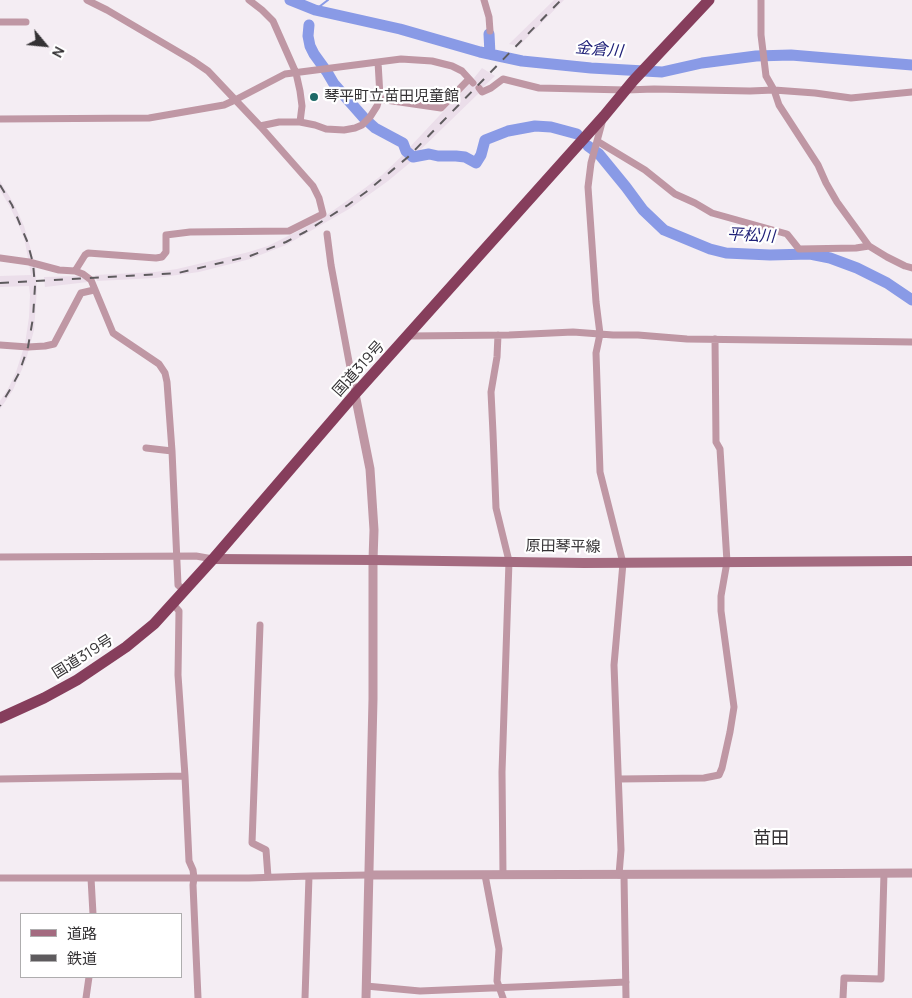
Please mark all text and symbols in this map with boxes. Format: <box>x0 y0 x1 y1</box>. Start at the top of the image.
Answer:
north arrow <box>20 20 70 70</box>
water label: 金倉川 <box>574 38 624 62</box>
text: N <box>48 43 69 61</box>
place label: 琴平町立苗田児童館 <box>324 88 459 106</box>
marker: 琴平町立苗田児童館 <box>308 91 320 103</box>
water label: 平松川 <box>727 225 775 247</box>
street label: 国道319号 <box>329 338 389 400</box>
street label: 原田琴平線 <box>525 537 601 557</box>
street label: 国道319号 <box>49 631 117 683</box>
district label: 苗田 <box>753 828 789 850</box>
legend <box>20 913 182 978</box>
text: 道路 <box>67 923 97 944</box>
text: 鉄道 <box>67 948 97 969</box>

